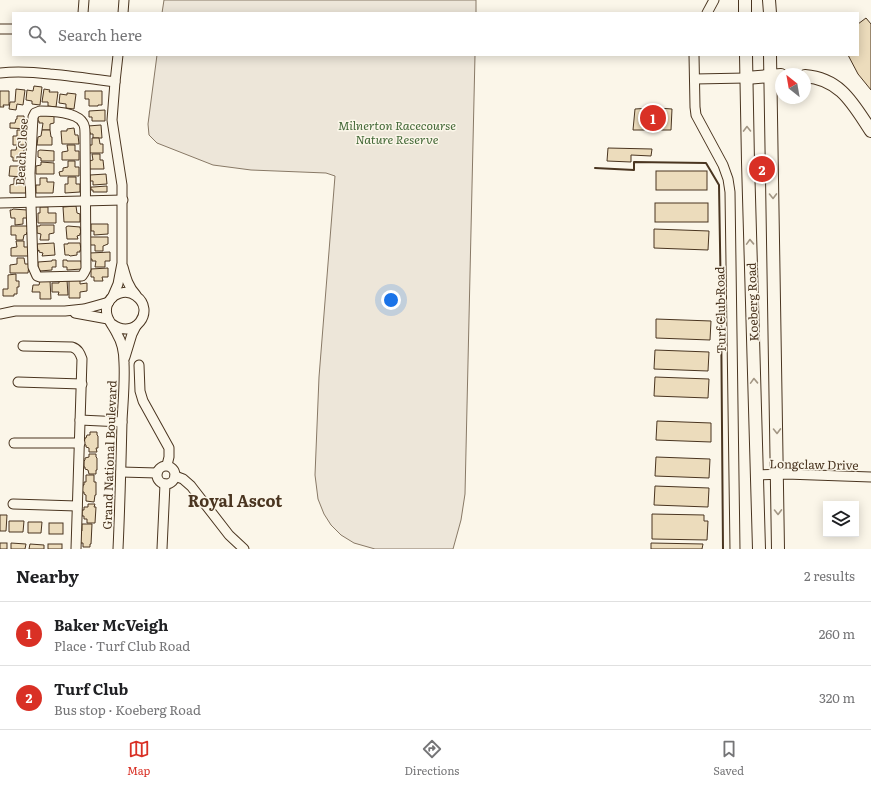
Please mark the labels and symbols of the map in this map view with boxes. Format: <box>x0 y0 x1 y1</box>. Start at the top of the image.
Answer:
north arrow <box>775 68 811 104</box>
pin: 1 <box>640 103 666 133</box>
park label: Milnerton Racecourse Nature Reserve <box>338 116 456 148</box>
street label: Beach Close <box>10 118 32 186</box>
one-way arrow <box>743 126 751 132</box>
pin: 2 <box>749 154 775 184</box>
one-way arrow <box>769 193 777 199</box>
one-way arrow <box>746 239 755 245</box>
street label: Koeberg Road <box>742 262 762 342</box>
street label: Turf Club Road <box>710 266 730 354</box>
your location <box>381 290 401 310</box>
one-way arrow <box>750 378 758 384</box>
street label: Grand National Boulevard <box>97 379 121 530</box>
one-way arrow <box>773 428 781 434</box>
street label: Longclaw Drive <box>769 454 859 474</box>
district label: Royal Ascot <box>188 488 282 512</box>
one-way arrow <box>774 509 782 515</box>

